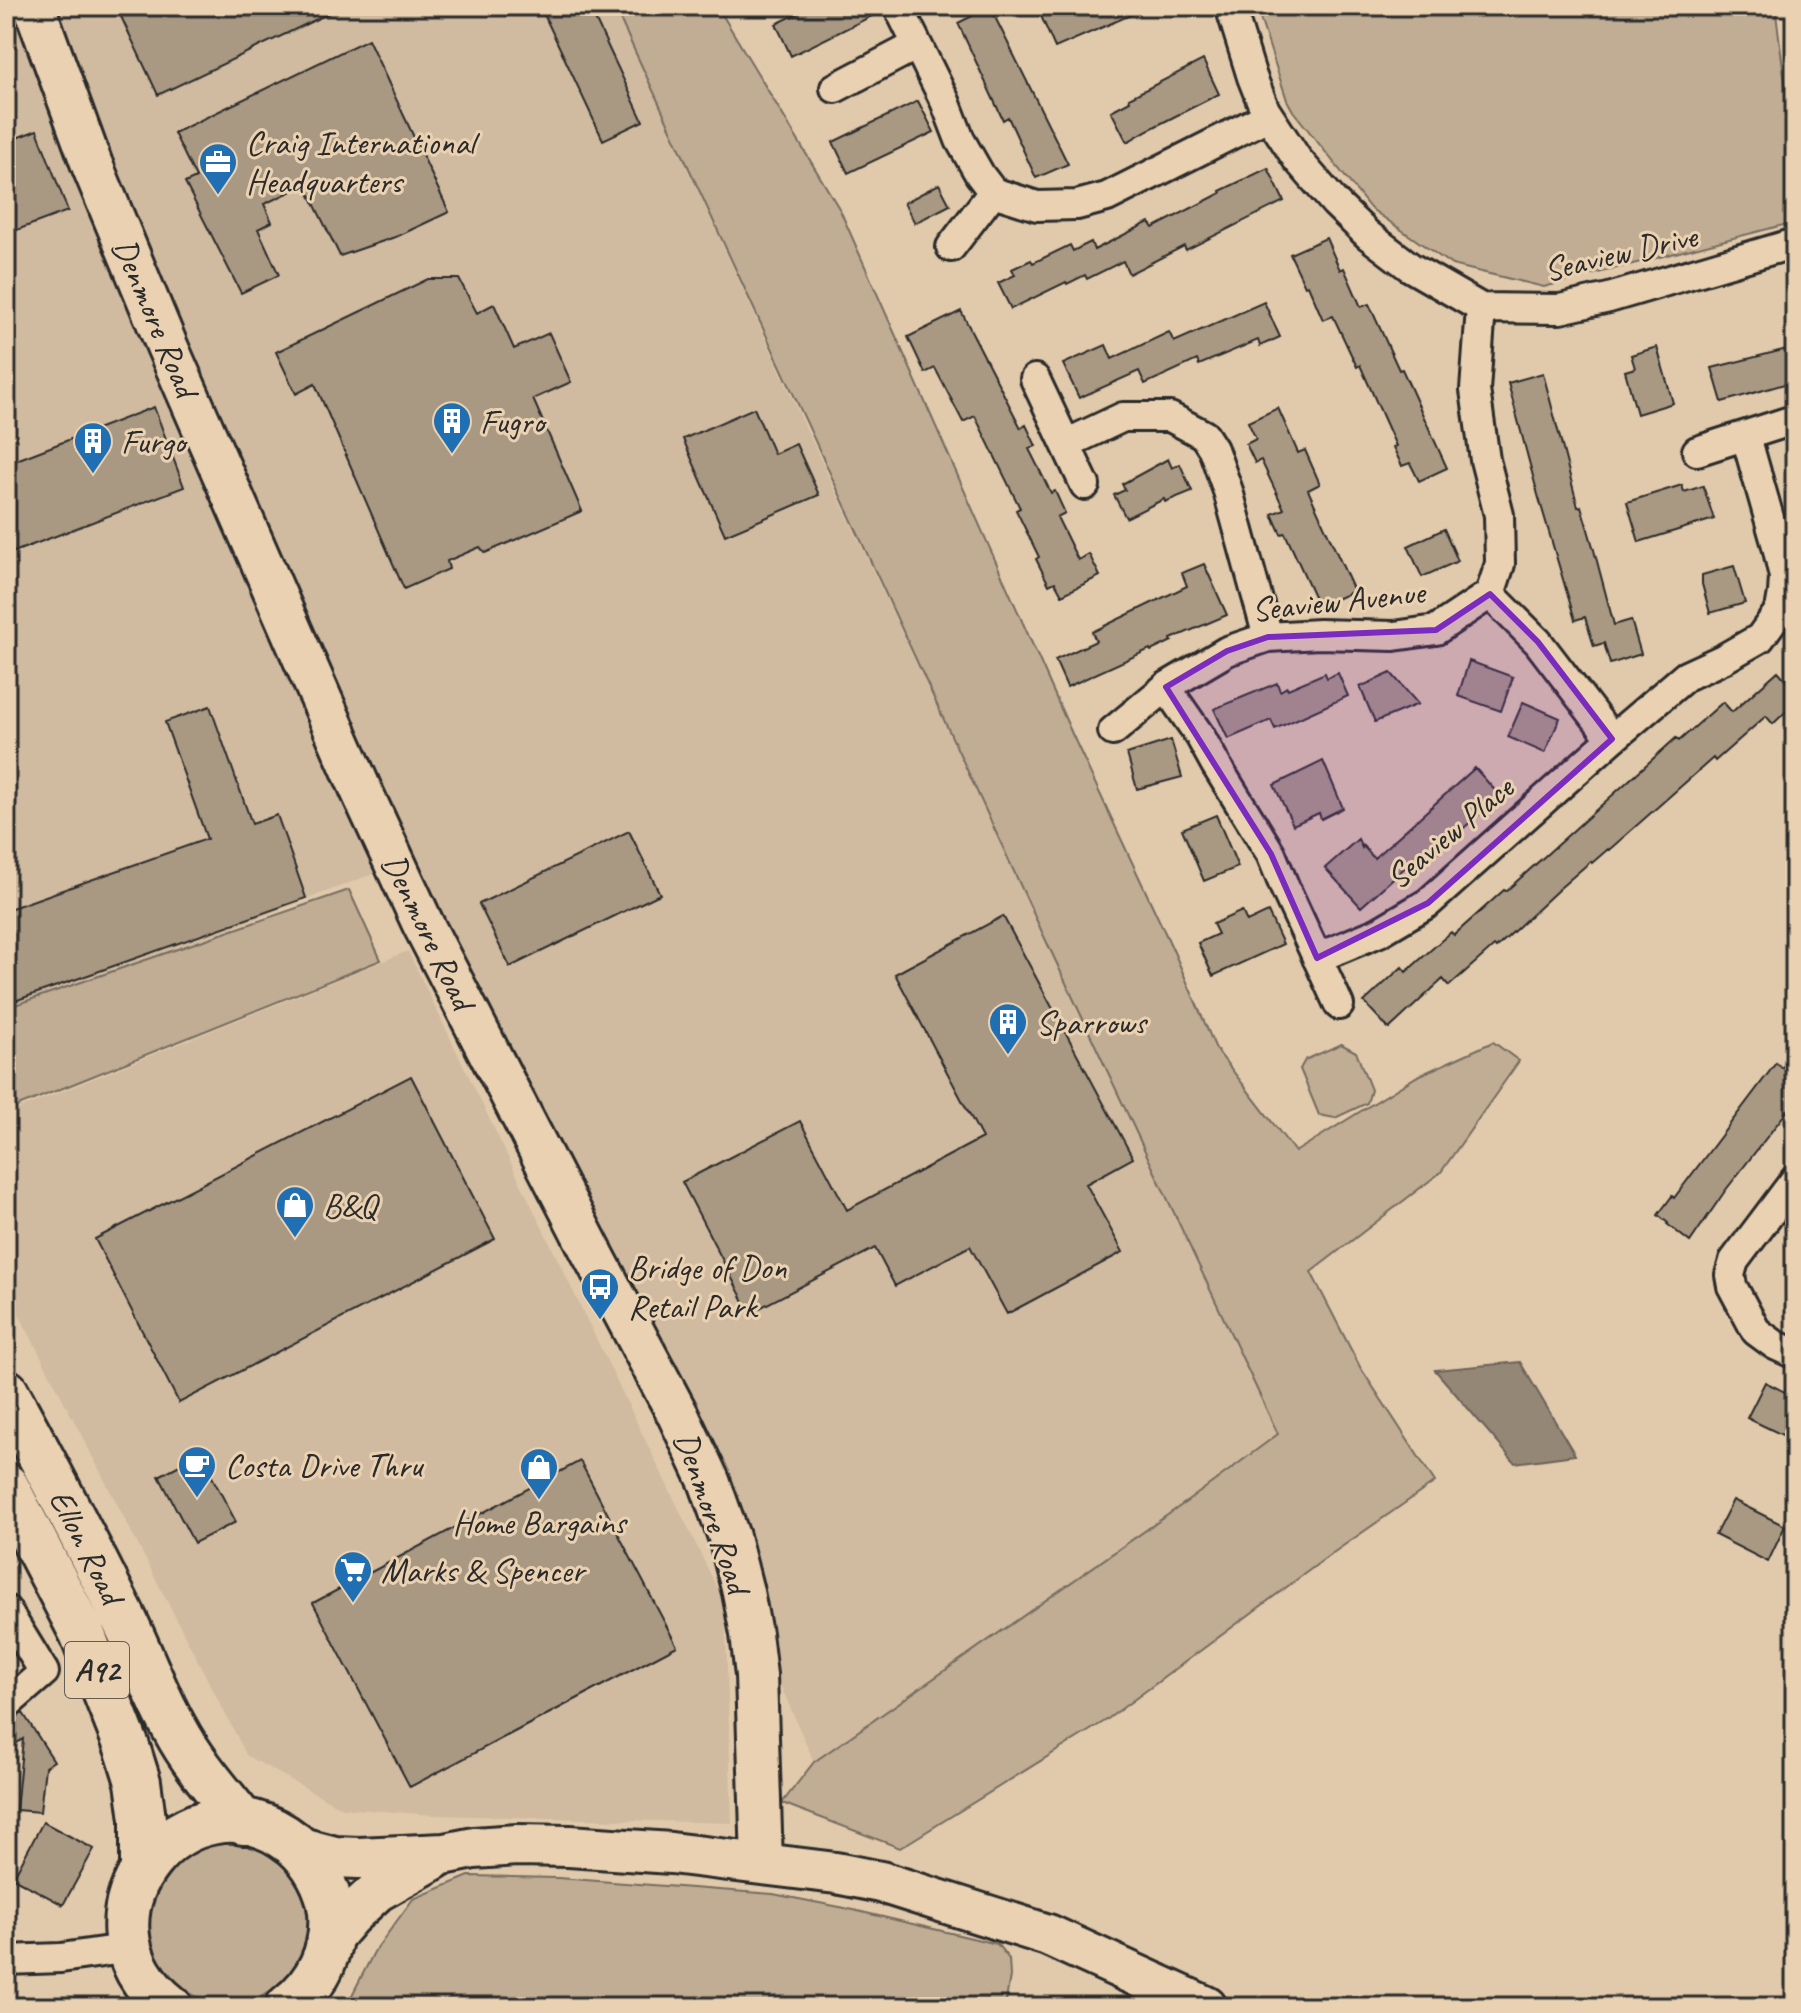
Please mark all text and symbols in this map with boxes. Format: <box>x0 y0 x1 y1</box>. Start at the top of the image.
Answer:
place label: Craig International Headquarters <box>246 121 481 203</box>
office icon: Craig International Headquarters <box>197 141 239 196</box>
street label: Seaview Drive <box>1539 214 1703 291</box>
street label: Denmore Road <box>103 232 210 407</box>
building icon: Fugro <box>431 400 473 455</box>
place label: Fugro <box>480 400 548 443</box>
building icon: Furgo <box>72 420 114 475</box>
place label: Furgo <box>121 420 189 463</box>
street label: Seaview Avenue <box>1250 570 1429 631</box>
street label: Seaview Place <box>1377 765 1523 898</box>
street label: Denmore Road <box>372 846 487 1020</box>
building icon: Sparrows <box>987 1001 1029 1056</box>
place label: Sparrows <box>1036 1001 1148 1044</box>
shop icon: B&Q <box>274 1184 316 1239</box>
place label: B&Q <box>323 1184 381 1227</box>
place label: Bridge of Don Retail Park <box>628 1246 787 1328</box>
bus stop icon: Bridge of Don Retail Park <box>579 1266 621 1321</box>
street label: Denmore Road <box>665 1426 762 1603</box>
cafe icon: Costa Drive Thru <box>176 1444 218 1499</box>
place label: Costa Drive Thru <box>225 1444 425 1487</box>
shop icon: Home Bargains <box>518 1446 560 1501</box>
street label: Ellon Road <box>40 1482 136 1615</box>
place label: Home Bargains <box>452 1501 628 1544</box>
supermarket icon: Marks & Spencer <box>332 1549 374 1604</box>
place label: Marks & Spencer <box>381 1549 588 1592</box>
road number: A92 <box>65 1642 129 1698</box>

